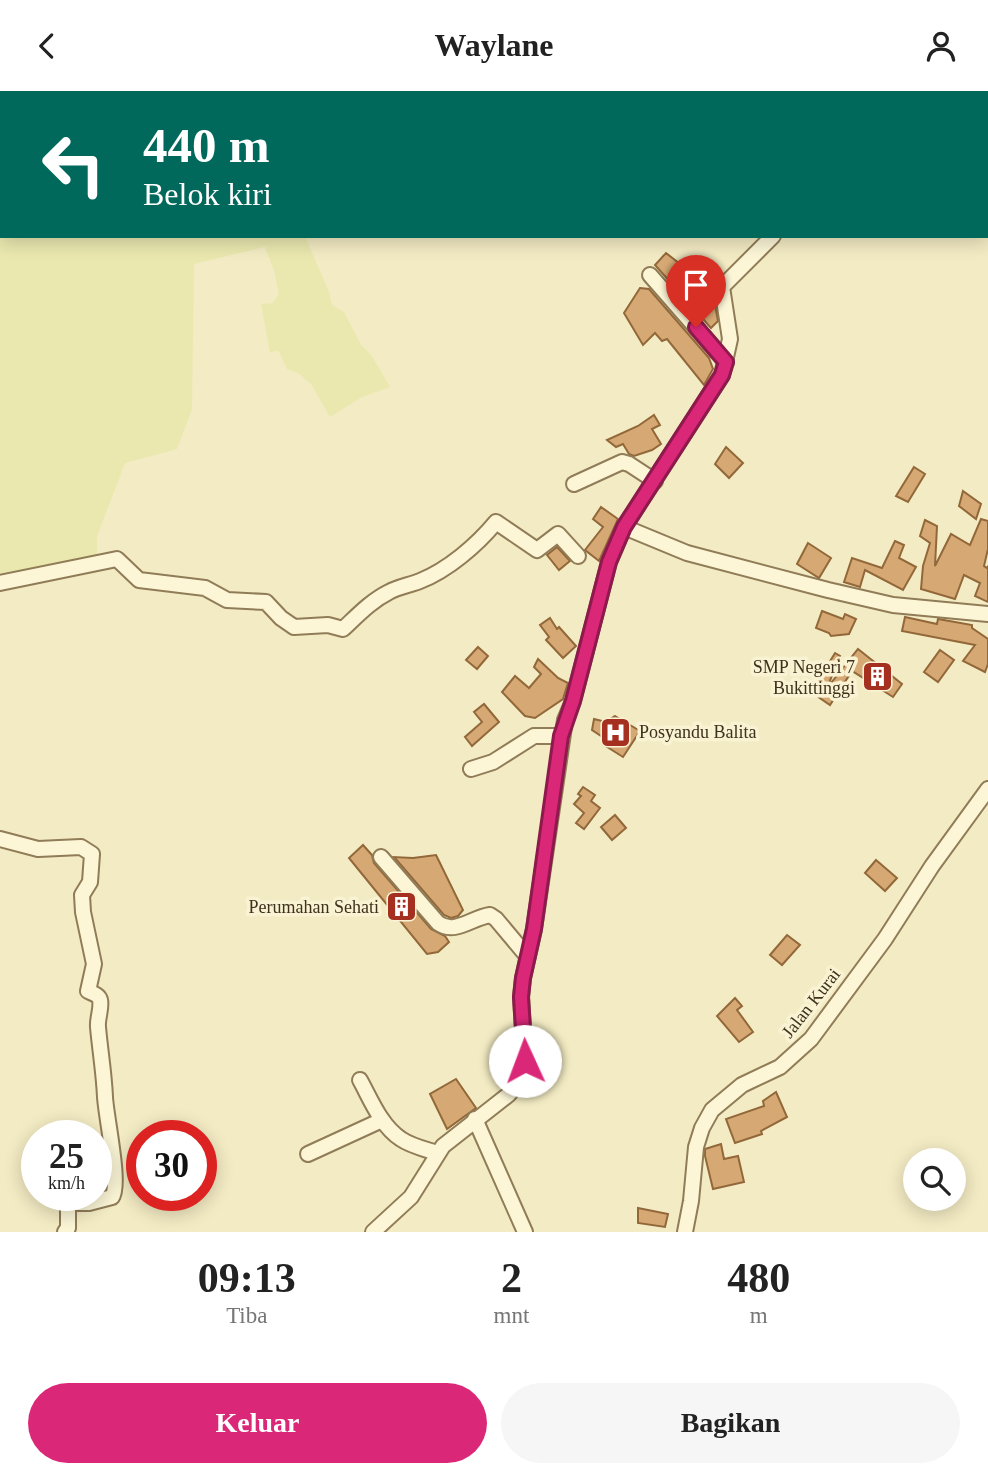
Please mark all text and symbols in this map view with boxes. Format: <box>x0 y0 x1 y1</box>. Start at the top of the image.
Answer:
icon: back <box>28 27 66 65</box>
text: Waylane <box>434 27 554 63</box>
icon: person <box>922 27 960 65</box>
text: 440 m <box>143 118 270 173</box>
icon: left <box>28 119 119 210</box>
text: Belok kiri <box>143 176 272 212</box>
pin <box>666 255 726 327</box>
icon: arrive <box>677 266 715 304</box>
place label: SMP Negeri 7 Bukittinggi <box>753 657 855 698</box>
building icon: SMP Negeri 7 Bukittinggi <box>861 660 895 694</box>
hospital icon: Posyandu Balita <box>599 715 633 749</box>
place label: Posyandu Balita <box>639 722 757 742</box>
building icon: Perumahan Sehati <box>385 890 419 924</box>
place label: Perumahan Sehati <box>249 897 379 917</box>
street label: Jalan Kurai <box>778 964 844 1042</box>
position arrow <box>488 1024 562 1098</box>
speed limit sign: 30 <box>126 1120 217 1211</box>
text: 25 <box>49 1137 84 1176</box>
map controls <box>903 1148 966 1211</box>
button: search <box>903 1148 966 1211</box>
text: km/h <box>48 1173 85 1193</box>
text: 09:13 <box>198 1255 296 1301</box>
text: 2 <box>501 1255 522 1301</box>
text: 480 <box>727 1255 790 1301</box>
text: Tiba <box>226 1303 267 1328</box>
text: mnt <box>494 1303 529 1328</box>
text: m <box>750 1303 768 1328</box>
button: Keluar <box>28 1383 487 1463</box>
button: Bagikan <box>501 1383 960 1463</box>

